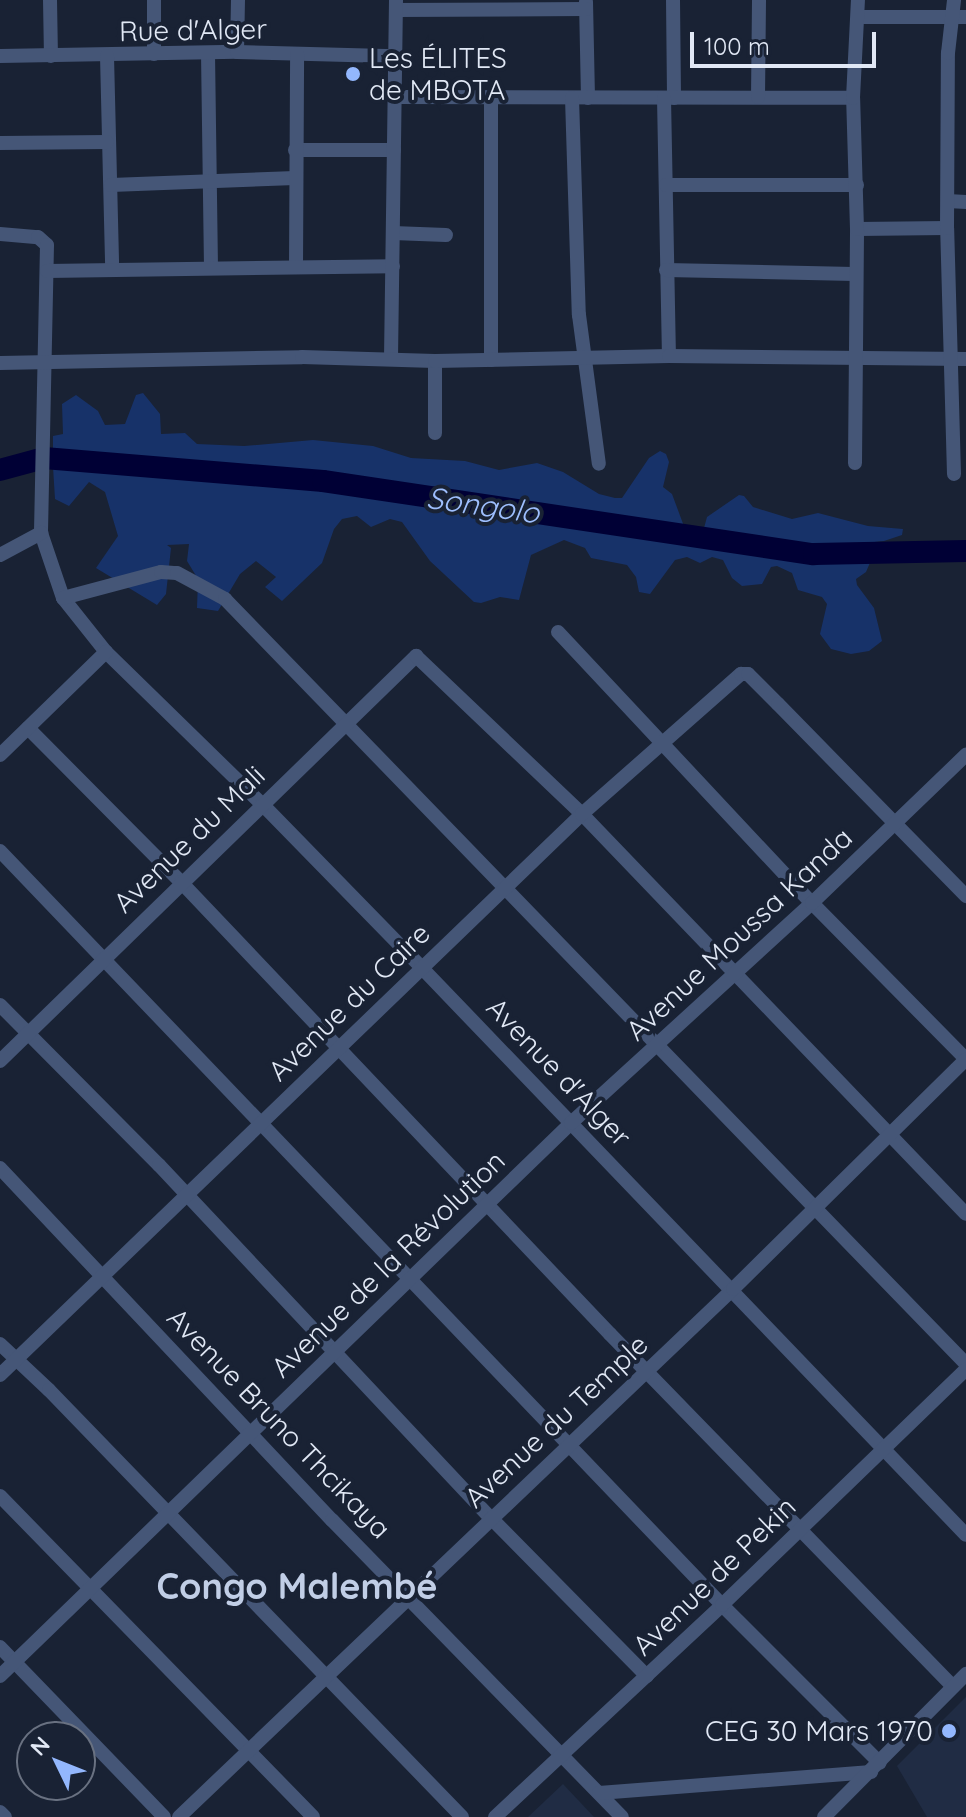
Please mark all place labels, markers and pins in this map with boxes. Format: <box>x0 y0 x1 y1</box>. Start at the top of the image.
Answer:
place label: Les ÉLITES de MBOTA <box>369 41 507 107</box>
marker: Les ÉLITES de MBOTA <box>344 65 362 83</box>
place label: CEG 30 Mars 1970 <box>705 1714 933 1748</box>
marker: CEG 30 Mars 1970 <box>940 1722 958 1740</box>

